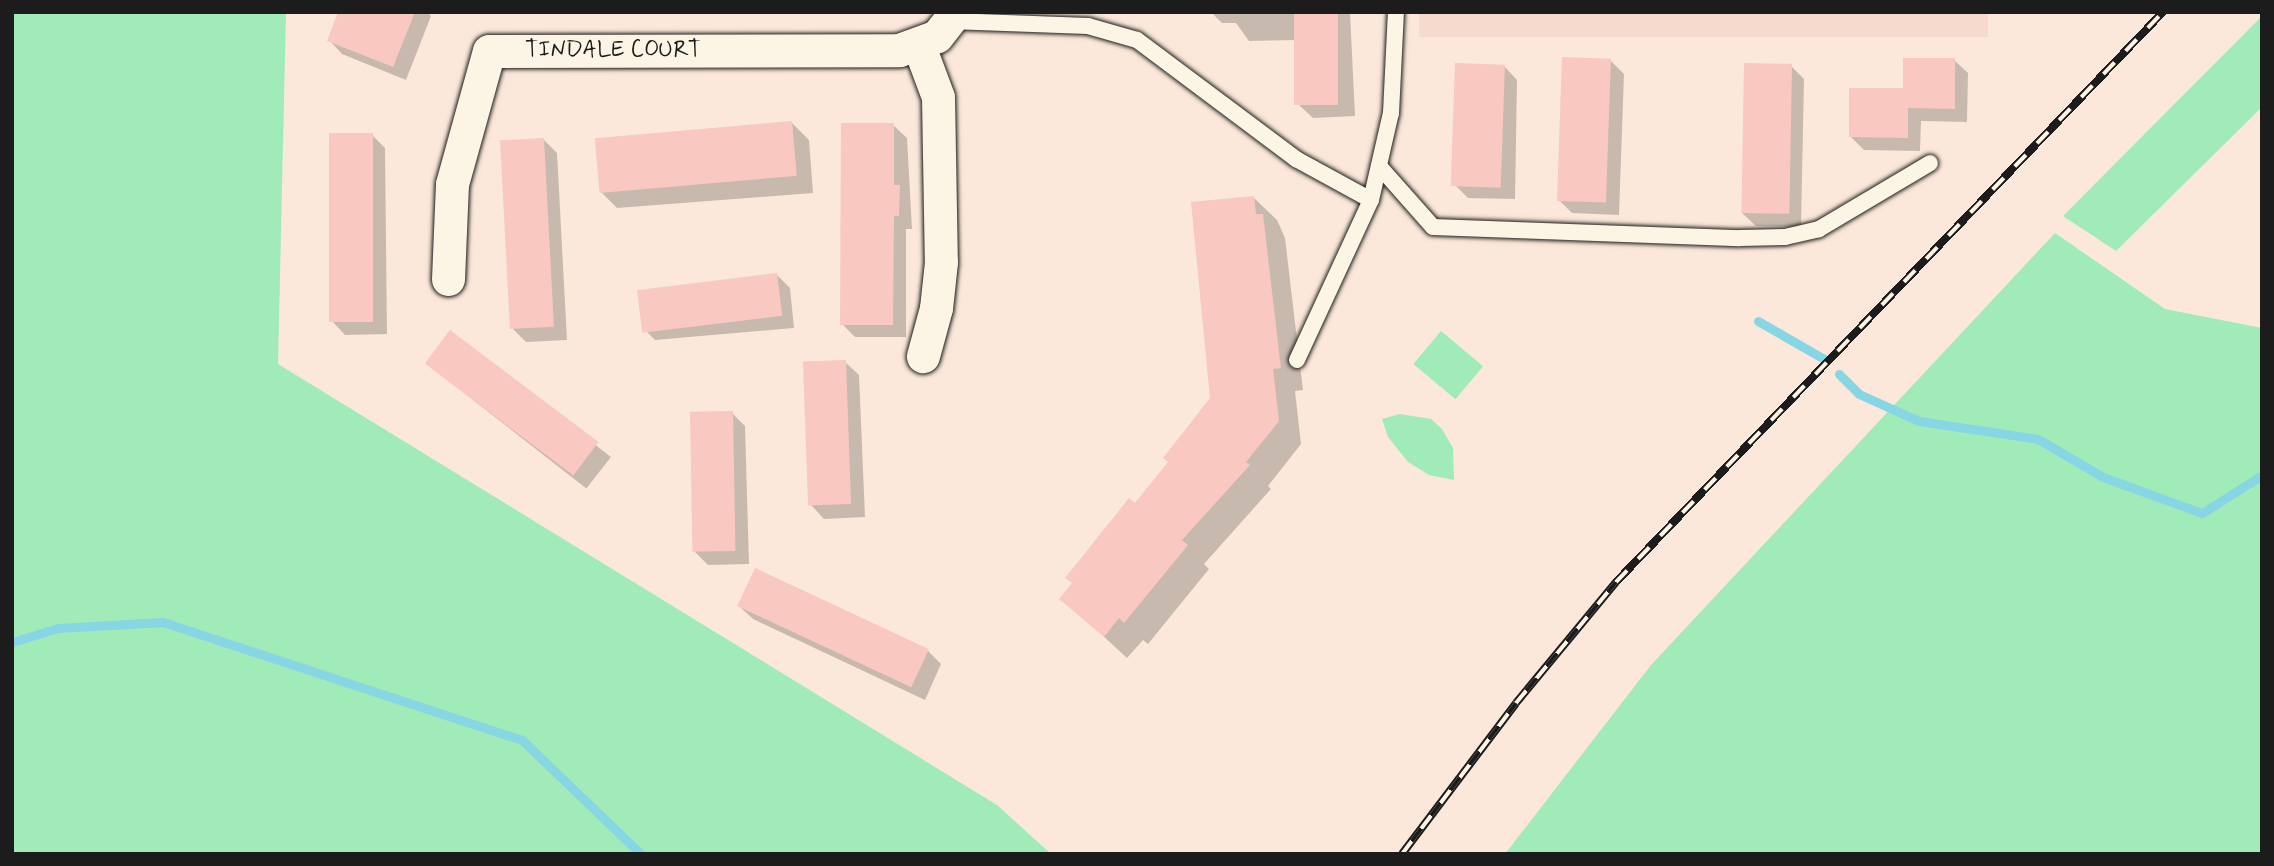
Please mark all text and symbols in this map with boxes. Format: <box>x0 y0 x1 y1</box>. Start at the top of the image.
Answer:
street label: TINDALE COURT <box>523 36 703 64</box>

